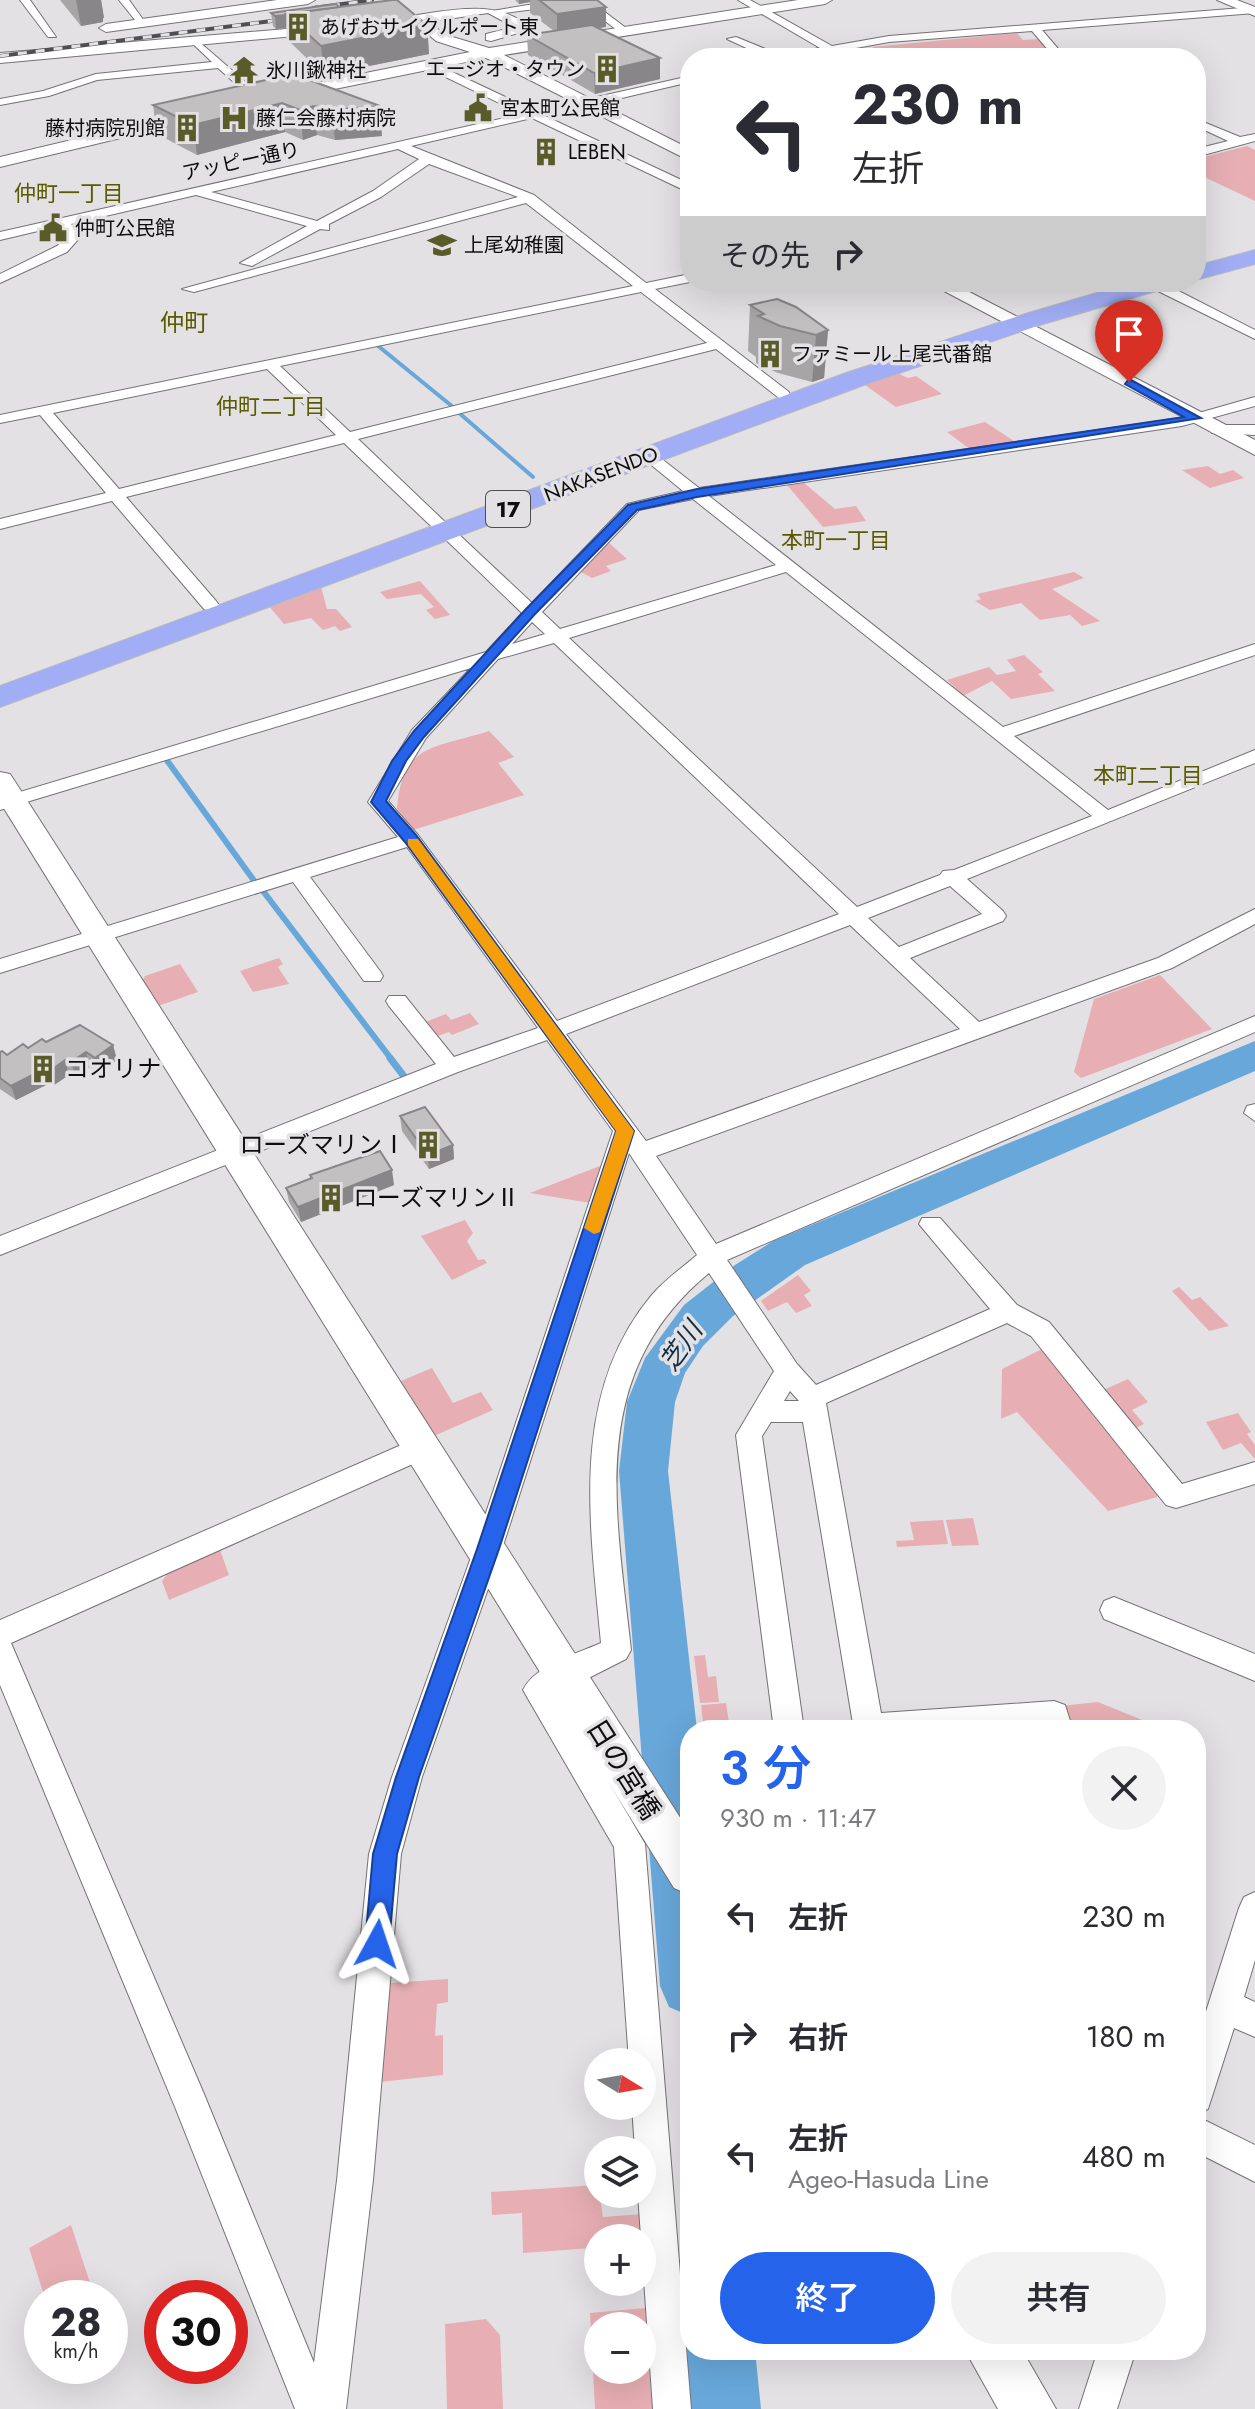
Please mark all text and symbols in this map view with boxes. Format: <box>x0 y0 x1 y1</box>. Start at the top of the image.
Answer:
building icon: あげおサイクルポート東 <box>283 12 313 42</box>
place label: あげおサイクルポート東 <box>320 13 539 42</box>
building icon: エージオ・タウン <box>592 54 622 84</box>
temple icon: 氷川鍬神社 <box>229 55 259 85</box>
place label: エージオ・タウン <box>425 55 585 84</box>
place label: 氷川鍬神社 <box>266 56 366 85</box>
text: 230 m <box>852 64 1023 145</box>
icon: left <box>720 80 824 184</box>
public building icon: 宮本町公民館 <box>463 93 493 123</box>
place label: 宮本町公民館 <box>500 94 620 123</box>
hospital icon: 藤仁会藤村病院 <box>219 103 249 133</box>
place label: 藤仁会藤村病院 <box>256 104 396 133</box>
building icon: 藤村病院別館 <box>172 113 202 143</box>
place label: 藤村病院別館 <box>45 114 165 143</box>
street label: アッピー通り <box>179 135 303 188</box>
building icon: LEBEN <box>531 137 561 167</box>
place label: LEBEN <box>568 138 626 167</box>
text: 左折 <box>852 142 924 194</box>
district label: 仲町一丁目 <box>14 177 124 209</box>
public building icon: 仲町公民館 <box>38 213 68 243</box>
place label: 仲町公民館 <box>75 214 175 243</box>
school or university icon: 上尾幼稚園 <box>427 230 457 260</box>
place label: 上尾幼稚園 <box>464 231 564 260</box>
icon: right <box>826 232 870 276</box>
text: その先 <box>720 234 810 277</box>
pin <box>1095 300 1163 382</box>
district label: 仲町 <box>160 305 208 340</box>
icon: arrive <box>1107 312 1151 356</box>
building icon: ファミール上尾弐番館 <box>755 339 785 369</box>
place label: ファミール上尾弐番館 <box>792 340 992 369</box>
district label: 仲町二丁目 <box>216 390 326 422</box>
street label: NAKASENDO <box>540 439 662 510</box>
road number: 17 <box>486 491 530 527</box>
district label: 本町一丁目 <box>781 524 891 556</box>
district label: 本町二丁目 <box>1093 759 1203 791</box>
place label: コオリナ <box>65 1051 161 1086</box>
building icon: コオリナ <box>28 1054 58 1084</box>
place label: ローズマリンⅠ <box>239 1127 406 1162</box>
building icon: ローズマリンⅠ <box>413 1130 443 1160</box>
place label: ローズマリンⅡ <box>353 1180 520 1215</box>
building icon: ローズマリンⅡ <box>316 1183 346 1213</box>
water label: 芝川 <box>651 1311 713 1378</box>
street label: 日の宮橋 <box>577 1711 671 1828</box>
text: 3 分 <box>720 1734 811 1803</box>
button: close <box>1082 1746 1166 1830</box>
text: 930 m · 11:47 <box>720 1799 876 1837</box>
icon: left <box>720 1894 764 1938</box>
text: 230 m <box>1082 1895 1166 1938</box>
text: 左折 <box>788 1896 848 1939</box>
position arrow <box>335 1902 419 1986</box>
icon: right <box>720 2014 764 2058</box>
text: 180 m <box>1086 2015 1166 2058</box>
text: 右折 <box>788 2016 848 2059</box>
north arrow <box>584 2048 656 2120</box>
map controls <box>584 2048 656 2384</box>
text: 左折 <box>788 2117 848 2160</box>
icon: left <box>720 2134 764 2178</box>
text: 480 m <box>1082 2135 1166 2178</box>
button: layers <box>584 2136 656 2208</box>
text: Ageo-Hasuda Line <box>788 2160 989 2198</box>
button: + <box>584 2224 656 2296</box>
button: 終了 <box>720 2252 935 2344</box>
button: 共有 <box>951 2252 1166 2344</box>
speed limit sign: 30 <box>144 2280 248 2384</box>
text: 28 <box>50 2293 102 2351</box>
button: − <box>584 2312 656 2384</box>
text: km/h <box>53 2337 99 2366</box>

